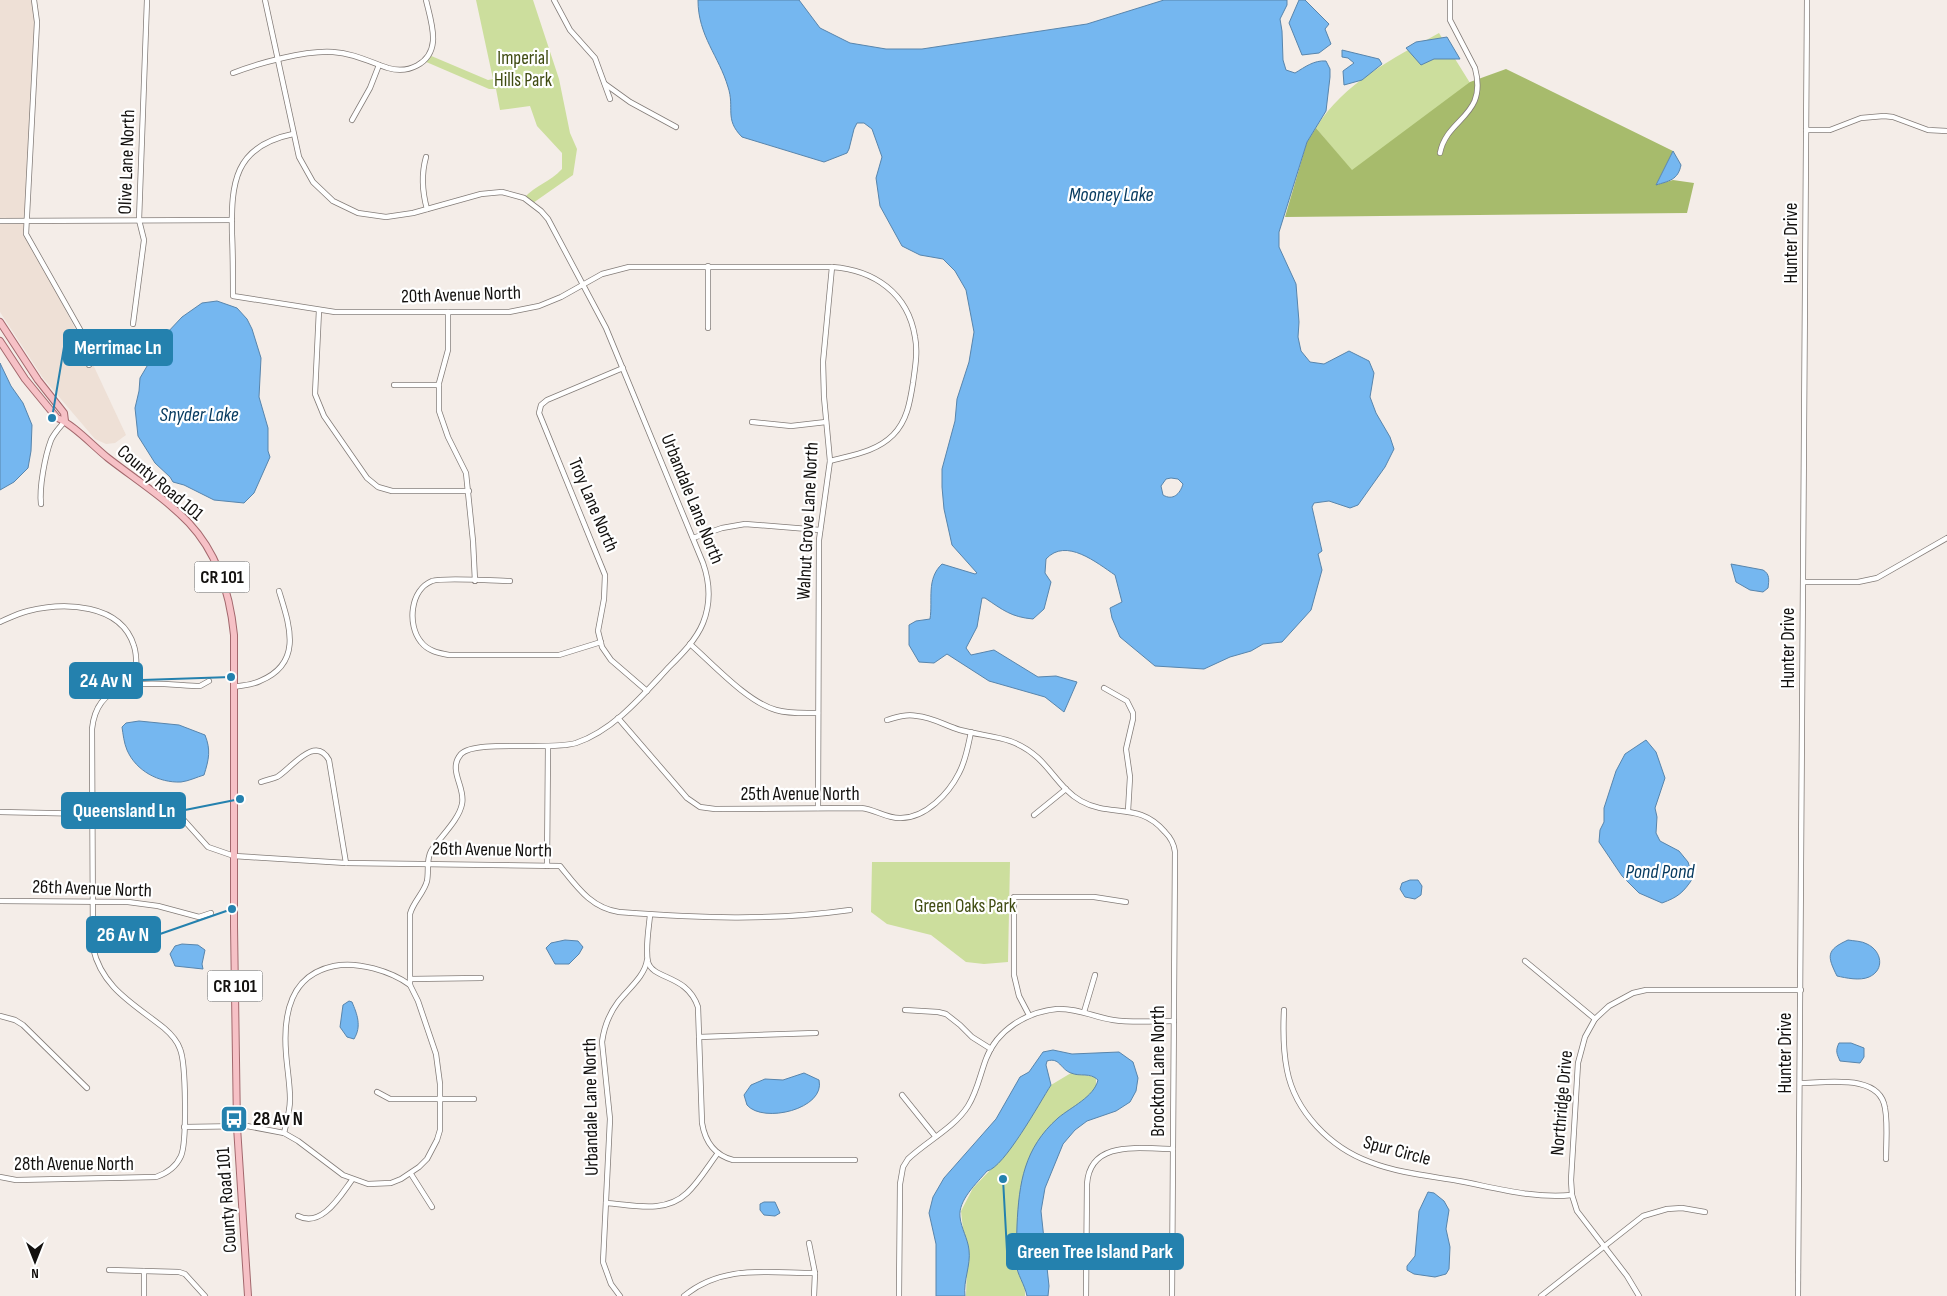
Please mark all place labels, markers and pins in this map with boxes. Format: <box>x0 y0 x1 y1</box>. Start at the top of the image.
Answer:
callout: Merrimac Ln <box>64 330 172 365</box>
callout: 24 Av N <box>70 663 142 698</box>
callout: Queensland Ln <box>62 793 185 828</box>
callout: 26 Av N <box>87 917 160 952</box>
bus stop icon: 28 Av N <box>219 1104 249 1134</box>
place label: 28 Av N <box>253 1108 303 1131</box>
callout: Green Tree Island Park <box>1007 1234 1183 1269</box>

